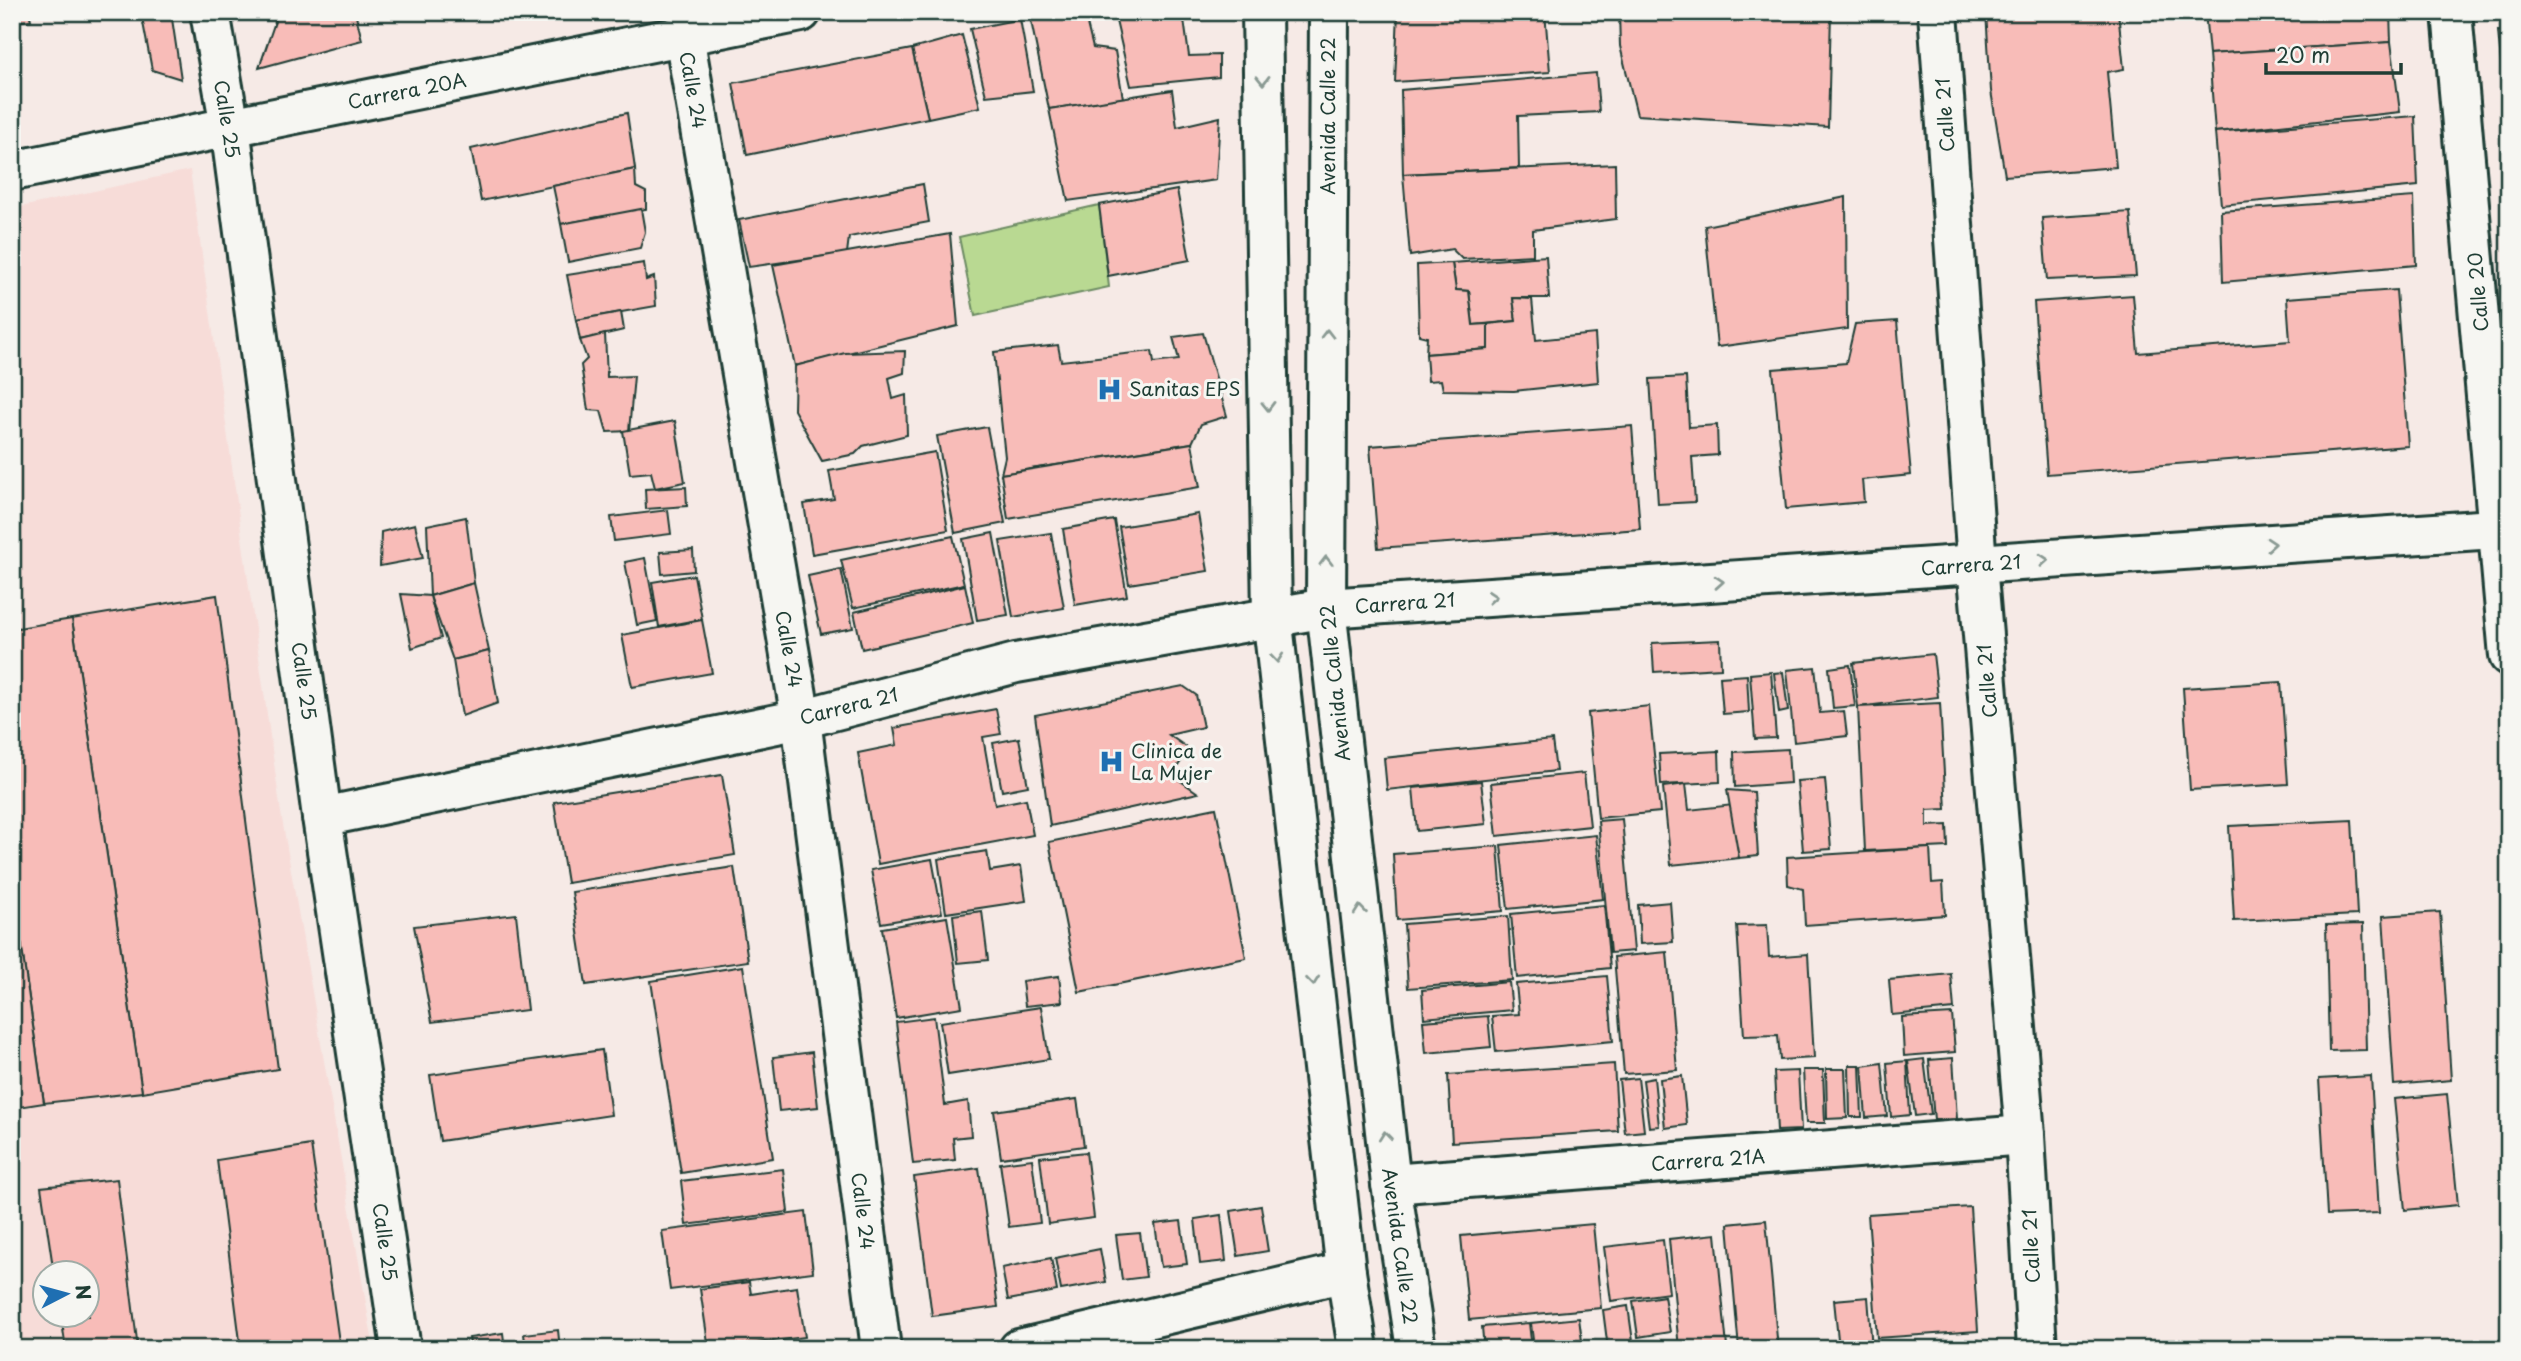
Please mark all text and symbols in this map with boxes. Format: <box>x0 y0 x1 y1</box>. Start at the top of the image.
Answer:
scale bar <box>2266 32 2400 76</box>
street label: Avenida Calle 22 <box>1313 37 1341 195</box>
text: 20 m <box>2276 38 2330 70</box>
street label: Calle 24 <box>673 49 715 131</box>
street label: Carrera 20A <box>345 65 468 115</box>
one-way arrow <box>1255 76 1271 86</box>
street label: Calle 21 <box>1927 77 1961 153</box>
street label: Calle 25 <box>208 78 248 160</box>
street label: Calle 20 <box>2460 251 2494 333</box>
one-way arrow <box>1319 328 1335 339</box>
place label: Sanitas EPS <box>1129 374 1241 402</box>
hospital icon: Sanitas EPS <box>1095 375 1123 403</box>
one-way arrow <box>1261 401 1276 412</box>
one-way arrow <box>2266 537 2277 552</box>
street label: Carrera 21 <box>1920 547 2022 581</box>
one-way arrow <box>2039 552 2050 567</box>
one-way arrow <box>1318 556 1334 566</box>
one-way arrow <box>1714 574 1725 589</box>
street label: Carrera 21 <box>1354 585 1456 619</box>
one-way arrow <box>1487 590 1498 605</box>
street label: Avenida Calle 22 <box>1312 603 1356 763</box>
street label: Calle 24 <box>769 608 811 690</box>
street label: Calle 25 <box>286 640 324 722</box>
street label: Calle 21 <box>1969 643 2003 719</box>
one-way arrow <box>1269 652 1284 663</box>
street label: Carrera 21 <box>796 679 901 731</box>
place label: Clinica de La Mujer <box>1131 736 1222 786</box>
hospital icon: Clinica de La Mujer <box>1097 748 1125 776</box>
one-way arrow <box>1353 904 1368 915</box>
one-way arrow <box>1305 976 1320 987</box>
one-way arrow <box>1378 1130 1393 1141</box>
street label: Carrera 21A <box>1650 1141 1766 1177</box>
street label: Avenida Calle 22 <box>1376 1166 1426 1326</box>
street label: Calle 24 <box>845 1171 883 1251</box>
street label: Calle 25 <box>367 1201 405 1283</box>
street label: Calle 21 <box>2014 1208 2046 1284</box>
north arrow <box>32 1260 102 1330</box>
text: N <box>69 1283 99 1301</box>

